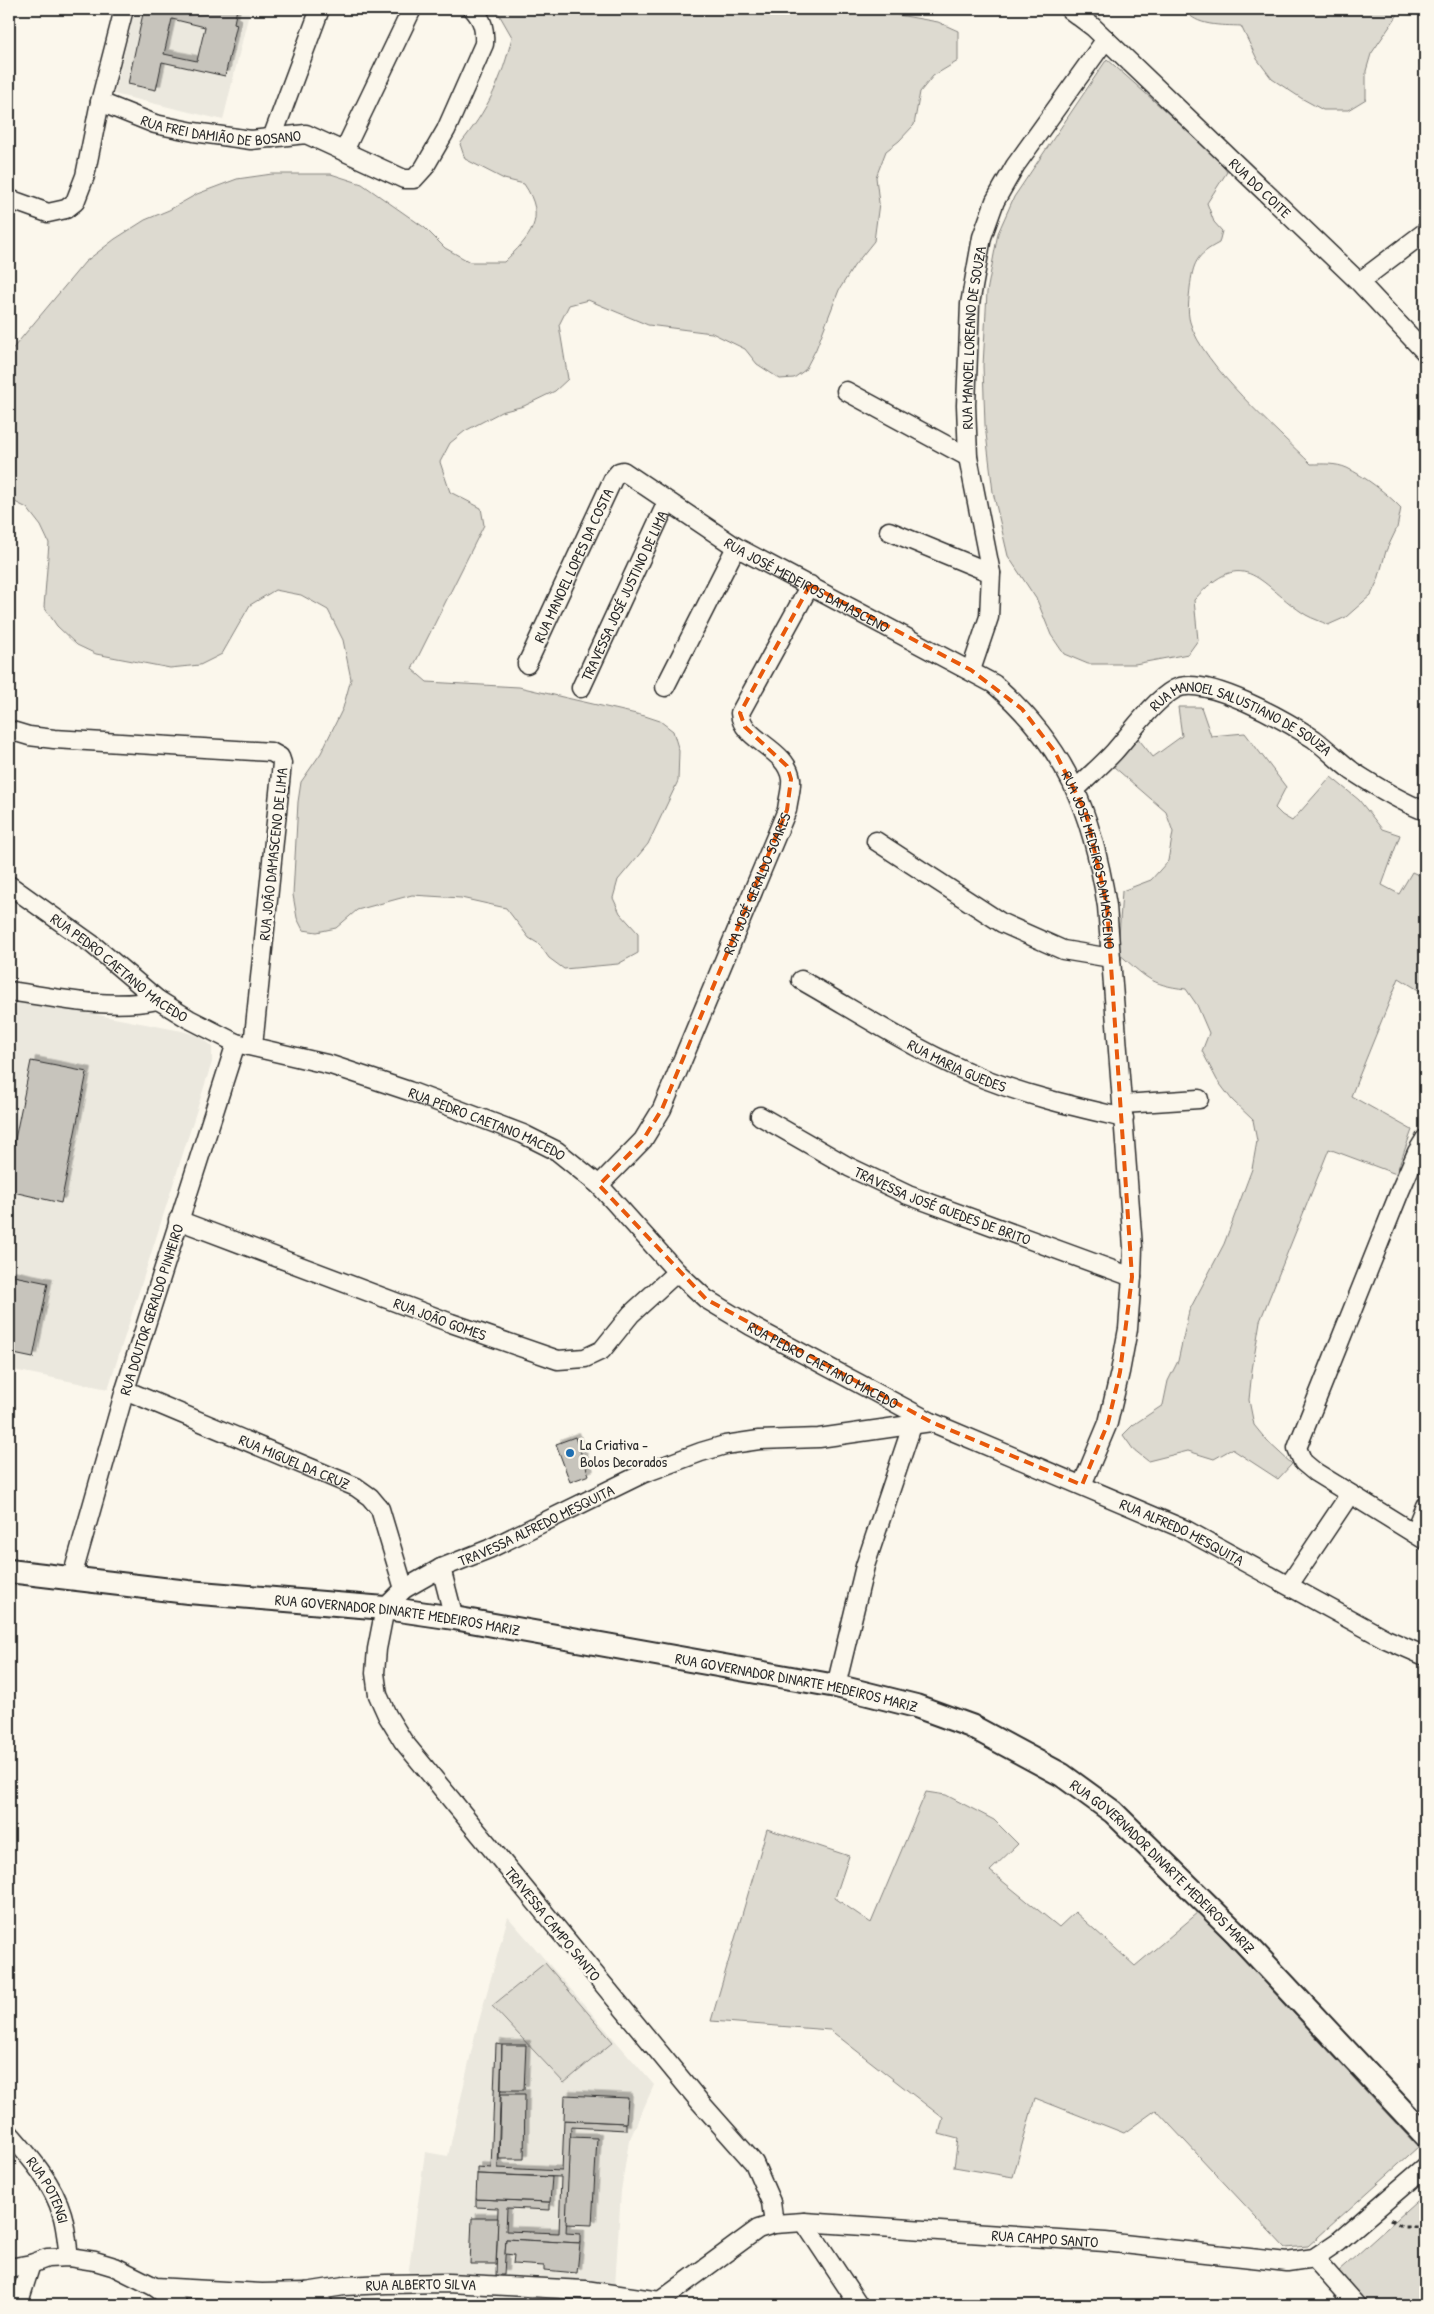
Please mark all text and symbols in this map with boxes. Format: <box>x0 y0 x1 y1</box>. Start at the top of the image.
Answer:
street label: RUA FREI DAMIÃO DE BOSANO <box>138 109 302 150</box>
street label: RUA DO COITE <box>1225 153 1296 223</box>
street label: RUA MANOEL LOREANO DE SOUZA <box>955 244 991 430</box>
street label: RUA MANOEL LOPES DA COSTA <box>528 484 618 646</box>
street label: TRAVESSA JOSÉ JUSTINO DE LIMA <box>575 506 673 684</box>
street label: RUA JOSÉ MEDEIROS DAMASCENO <box>721 532 893 637</box>
street label: RUA MANOEL SALUSTIANO DE SOUZA <box>1144 675 1337 760</box>
street label: RUA JOÃO DAMASCENO DE LIMA <box>253 766 293 941</box>
street label: RUA JOSÉ MEDEIROS DAMASCENO <box>1057 767 1121 950</box>
street label: RUA JOSÉ GERALDO SOARES <box>717 809 795 957</box>
street label: RUA PEDRO CAETANO MACEDO <box>47 908 192 1027</box>
street label: RUA MARIA GUEDES <box>904 1034 1009 1097</box>
street label: RUA PEDRO CAETANO MACEDO <box>406 1081 571 1165</box>
street label: TRAVESSA JOSÉ GUEDES DE BRITO <box>851 1161 1034 1250</box>
street label: RUA DOUTOR GERALDO PINHEIRO <box>114 1221 188 1397</box>
street label: RUA JOÃO GOMES <box>391 1292 489 1345</box>
street label: RUA PEDRO CAETANO MACEDO <box>744 1316 903 1413</box>
street label: RUA MIGUEL DA CRUZ <box>236 1429 354 1494</box>
place label: La Criativa - Bolos Decorados <box>580 1434 667 1472</box>
marker: La Criativa - Bolos Decorados <box>564 1447 576 1459</box>
street label: TRAVESSA ALFREDO MESQUITA <box>455 1479 618 1571</box>
street label: RUA ALFREDO MESQUITA <box>1117 1493 1248 1570</box>
street label: RUA GOVERNADOR DINARTE MEDEIROS MARIZ <box>274 1589 522 1640</box>
street label: RUA GOVERNADOR DINARTE MEDEIROS MARIZ <box>674 1647 920 1717</box>
street label: RUA GOVERNADOR DINARTE MEDEIROS MARIZ <box>1066 1774 1260 1958</box>
street label: TRAVESSA CAMPO SANTO <box>500 1862 606 1986</box>
street label: RUA POTENGI <box>22 2152 75 2225</box>
street label: RUA CAMPO SANTO <box>991 2224 1099 2252</box>
street label: RUA ALBERTO SILVA <box>365 2272 477 2295</box>

